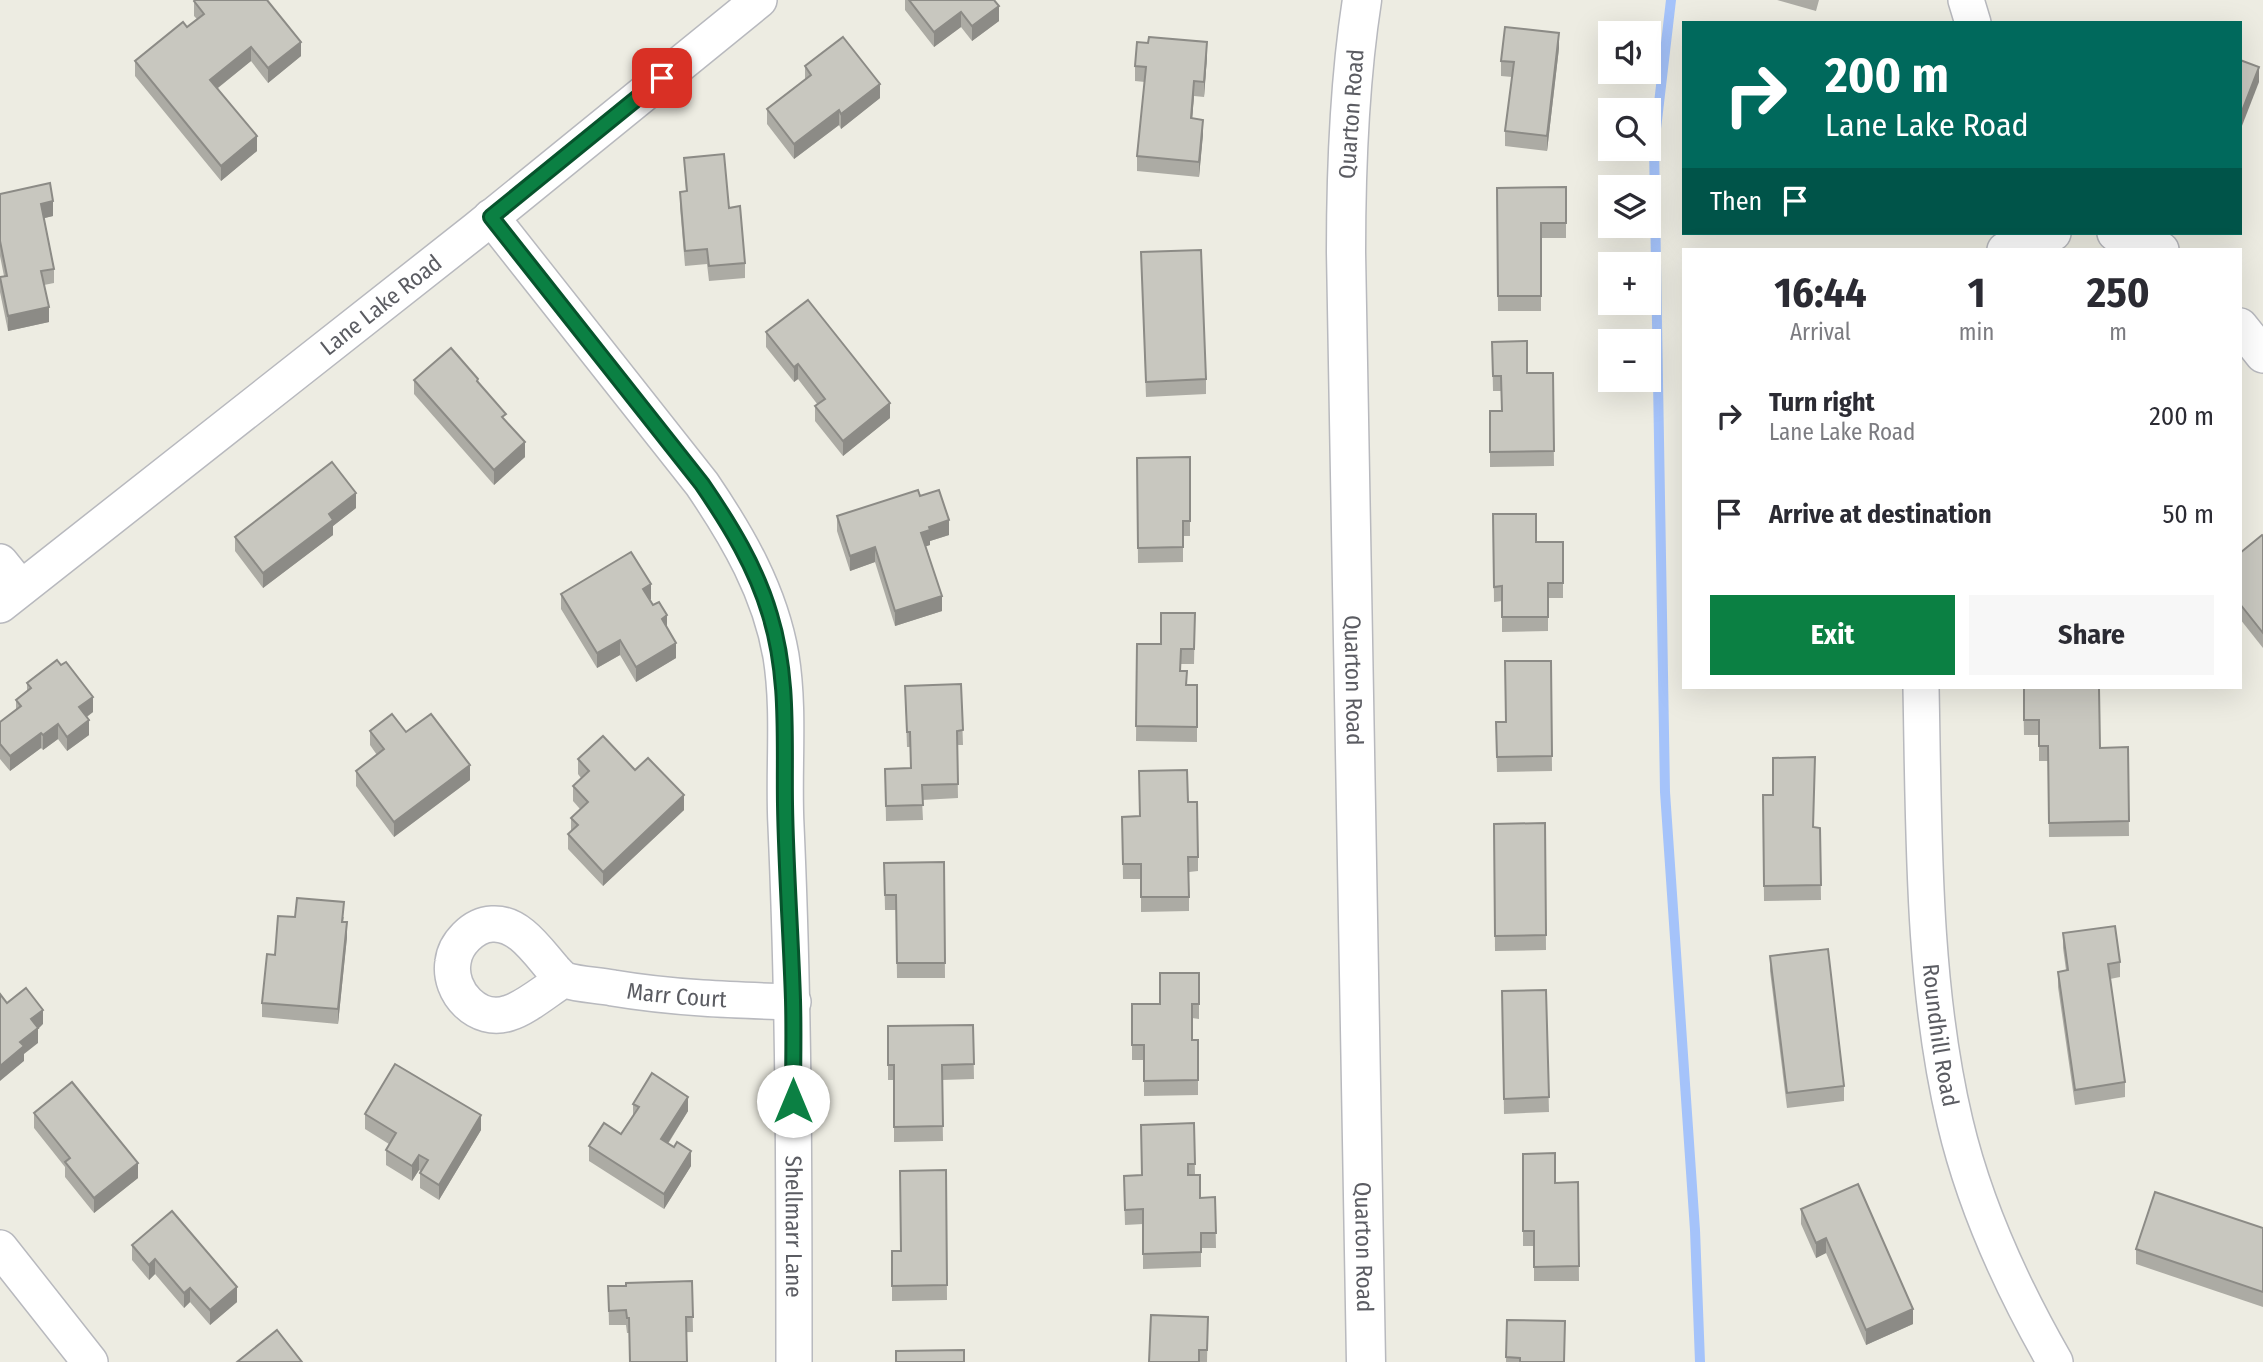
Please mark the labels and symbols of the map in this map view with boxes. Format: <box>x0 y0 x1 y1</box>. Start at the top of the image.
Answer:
pin <box>632 48 692 108</box>
street label: Quarton Road <box>1332 48 1370 180</box>
street label: Lane Lake Road <box>315 249 447 361</box>
street label: Quarton Road <box>1339 615 1369 746</box>
street label: Roundhill Road <box>1917 963 1965 1109</box>
street label: Marr Court <box>625 976 728 1013</box>
position arrow <box>756 1064 830 1138</box>
street label: Shellmarr Lane <box>780 1155 808 1298</box>
street label: Quarton Road <box>1349 1182 1379 1312</box>

